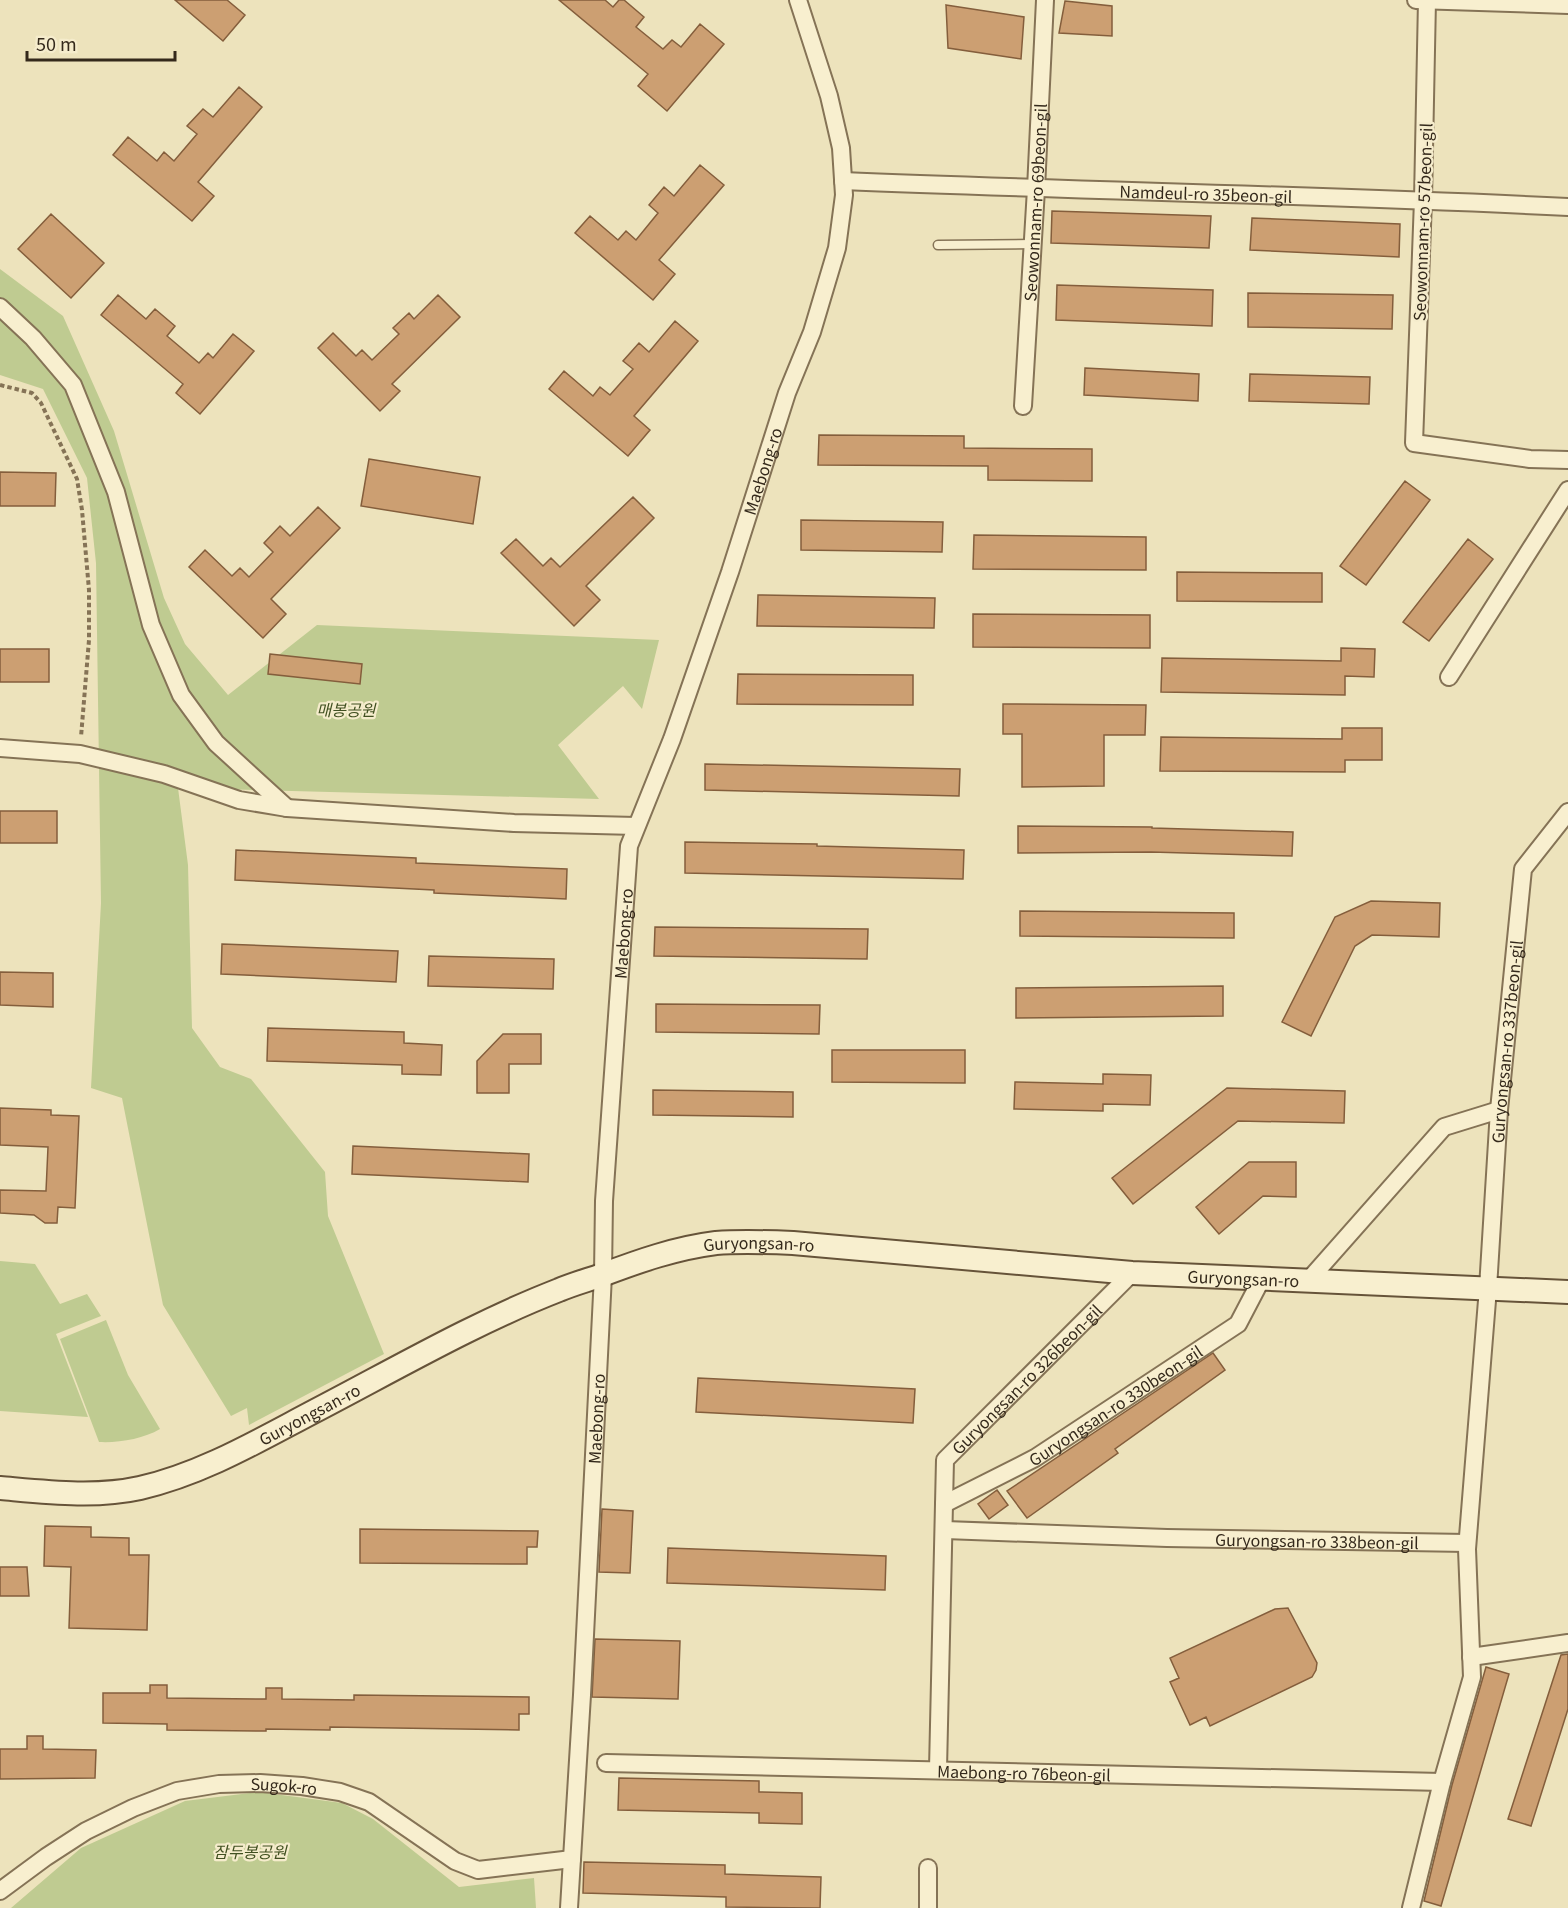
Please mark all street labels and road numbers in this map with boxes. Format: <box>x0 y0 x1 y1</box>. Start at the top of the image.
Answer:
street label: Seowonnam-ro 69beon-gil <box>1017 103 1052 302</box>
street label: Seowonnam-ro 57beon-gil <box>1407 123 1437 321</box>
street label: Namdeul-ro 35beon-gil <box>1119 179 1293 208</box>
street label: Maebong-ro <box>737 424 787 518</box>
street label: Maebong-ro <box>608 888 638 980</box>
street label: Guryongsan-ro 337beon-gil <box>1485 939 1528 1144</box>
street label: Guryongsan-ro <box>701 1230 816 1257</box>
street label: Guryongsan-ro <box>1187 1263 1300 1292</box>
street label: Guryongsan-ro 326beon-gil <box>946 1298 1107 1459</box>
street label: Guryongsan-ro 330beon-gil <box>1024 1339 1207 1471</box>
street label: Maebong-ro <box>582 1373 610 1465</box>
street label: Guryongsan-ro <box>254 1377 364 1451</box>
street label: Guryongsan-ro 338beon-gil <box>1215 1527 1419 1554</box>
street label: Maebong-ro 76beon-gil <box>937 1759 1111 1786</box>
street label: Sugok-ro <box>250 1771 319 1800</box>

